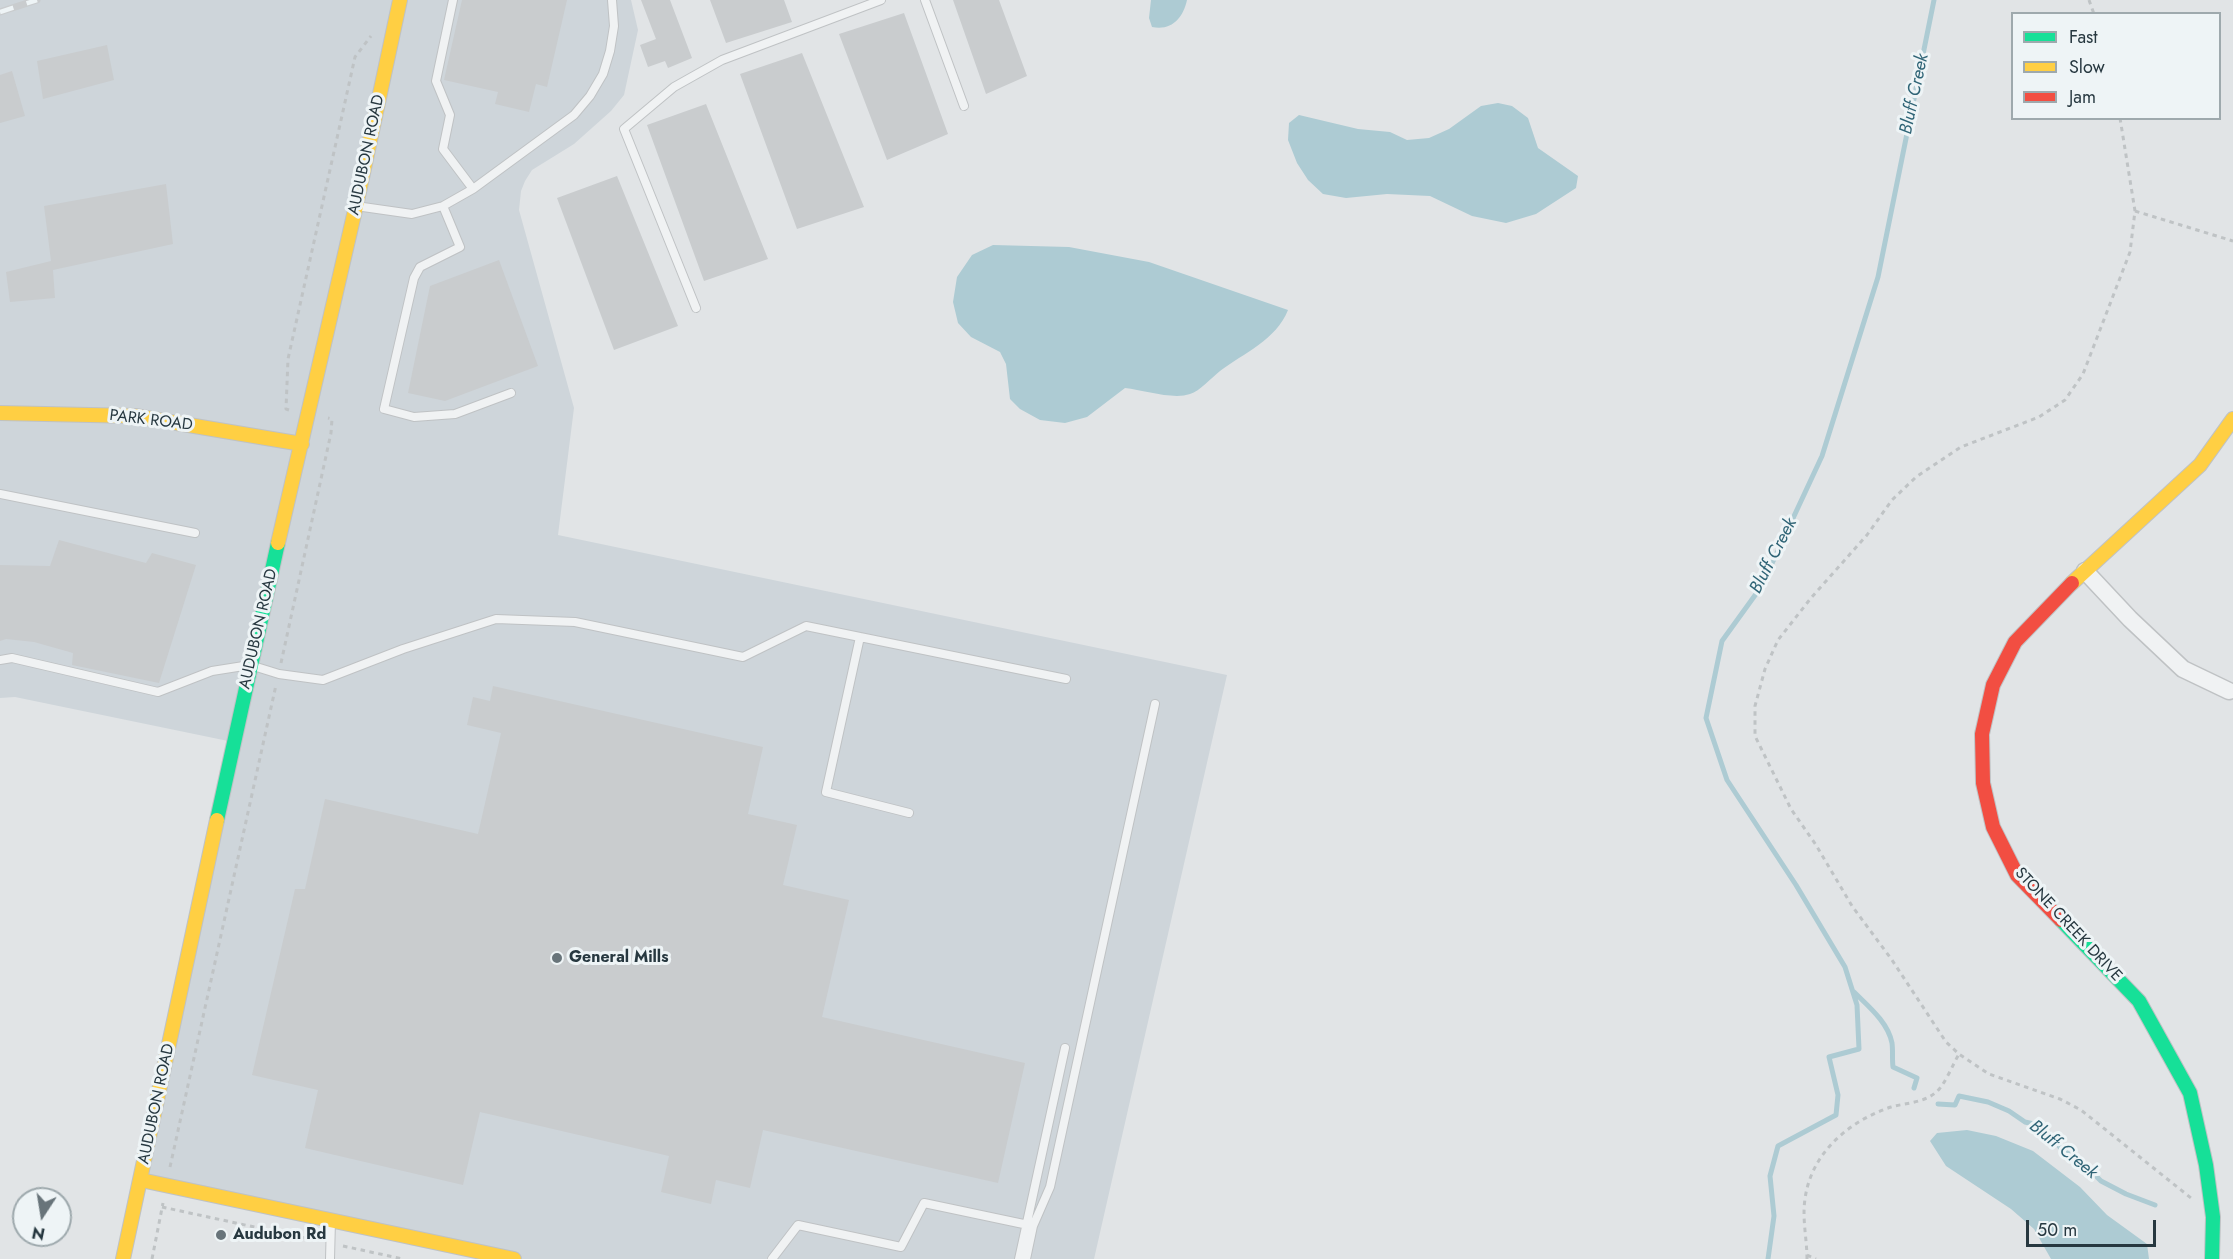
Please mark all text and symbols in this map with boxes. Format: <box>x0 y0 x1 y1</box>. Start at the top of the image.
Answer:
legend <box>2011 12 2221 120</box>
text: Fast <box>2069 24 2098 50</box>
water label: Bluff Creek <box>1896 52 1934 136</box>
text: Slow <box>2069 54 2105 80</box>
text: Jam <box>2069 84 2096 110</box>
street label: AUDUBON ROAD <box>345 93 389 217</box>
street label: PARK ROAD <box>108 406 194 436</box>
water label: Bluff Creek <box>1746 515 1802 597</box>
street label: AUDUBON ROAD <box>236 567 282 691</box>
street label: STONE CREEK DRIVE <box>2010 864 2126 986</box>
place label: General Mills <box>569 948 668 968</box>
marker: General Mills <box>550 951 564 965</box>
street label: AUDUBON ROAD <box>135 1042 179 1166</box>
water label: Bluff Creek <box>2024 1116 2102 1184</box>
north arrow <box>12 1187 72 1247</box>
scale bar <box>2029 1208 2160 1246</box>
text: 50 m <box>2037 1217 2077 1243</box>
text: N <box>30 1221 47 1246</box>
place label: Audubon Rd <box>233 1225 326 1245</box>
marker: Audubon Rd <box>214 1228 228 1242</box>

